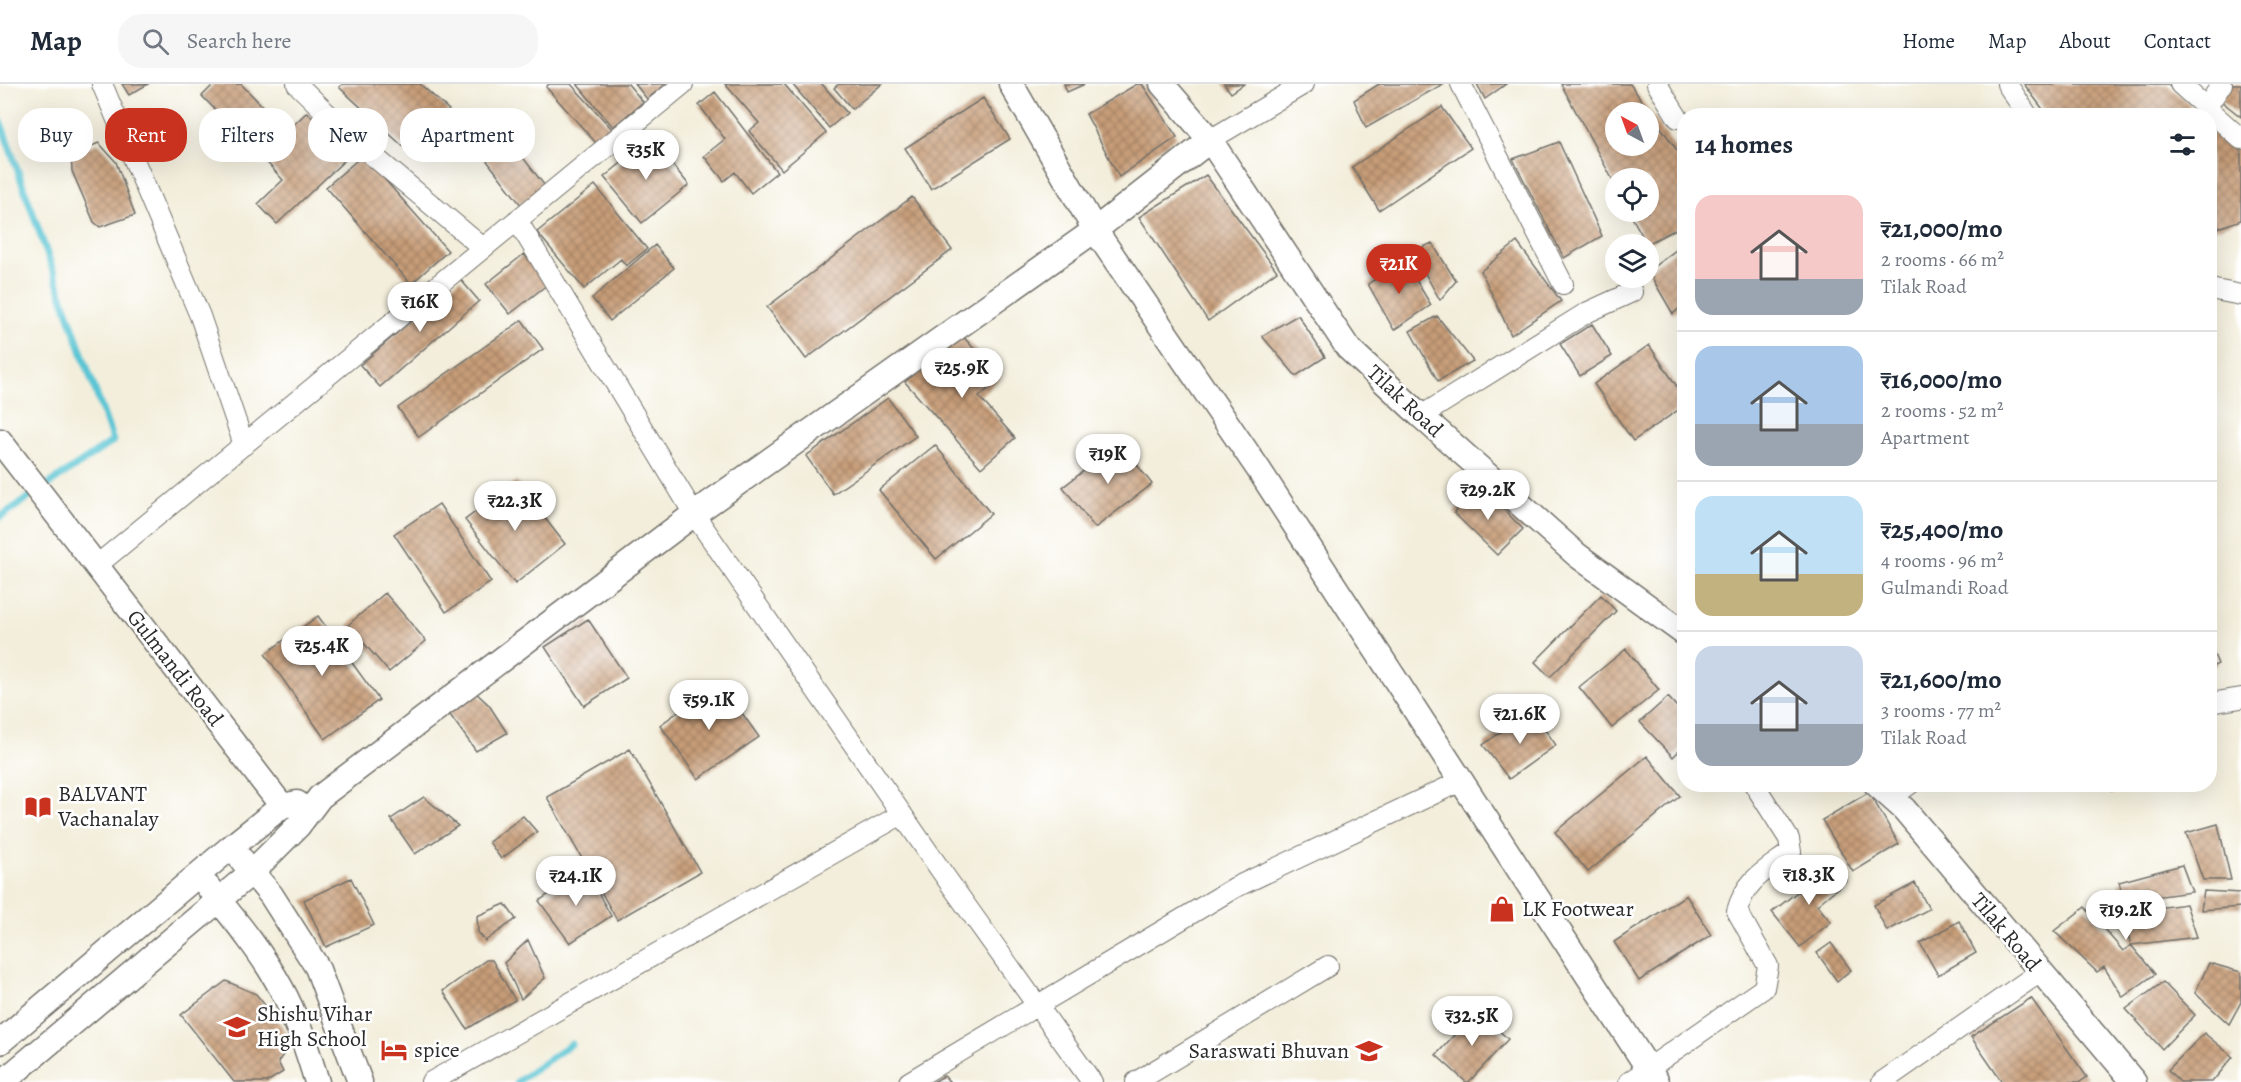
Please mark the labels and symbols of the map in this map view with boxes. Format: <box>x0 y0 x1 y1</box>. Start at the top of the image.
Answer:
north arrow <box>1605 102 1659 156</box>
pin: ₹35K <box>610 130 682 181</box>
pin: ₹21K <box>1363 244 1435 295</box>
pin: ₹16K <box>384 282 456 333</box>
pin: ₹25.9K <box>913 348 1011 399</box>
street label: Tilak Road <box>1360 358 1450 444</box>
pin: ₹19K <box>1072 434 1144 485</box>
pin: ₹29.2K <box>1439 470 1537 521</box>
pin: ₹22.3K <box>466 481 564 532</box>
street label: Gulmandi Road <box>120 603 230 733</box>
pin: ₹25.4K <box>273 626 371 677</box>
pin: ₹59.1K <box>660 680 758 731</box>
pin: ₹21.6K <box>1471 694 1569 745</box>
place label: BALVANT Vachanalay <box>57 779 159 834</box>
library icon: BALVANT Vachanalay <box>23 792 53 822</box>
pin: ₹18.3K <box>1760 855 1858 906</box>
pin: ₹24.1K <box>527 856 625 907</box>
street label: Tilak Road <box>1964 886 2048 978</box>
pin: ₹19.2K <box>2077 890 2175 941</box>
shop icon: LK Footwear <box>1487 894 1517 924</box>
place label: LK Footwear <box>1522 894 1634 924</box>
pin: ₹32.5K <box>1423 996 1521 1047</box>
place label: Shishu Vihar High School <box>257 999 372 1054</box>
school or university icon: Shishu Vihar High School <box>222 1012 252 1042</box>
hotel icon: spice <box>379 1035 409 1065</box>
place label: spice <box>414 1035 460 1065</box>
place label: Saraswati Bhuvan <box>1188 1036 1349 1066</box>
school or university icon: Saraswati Bhuvan <box>1354 1036 1384 1066</box>

